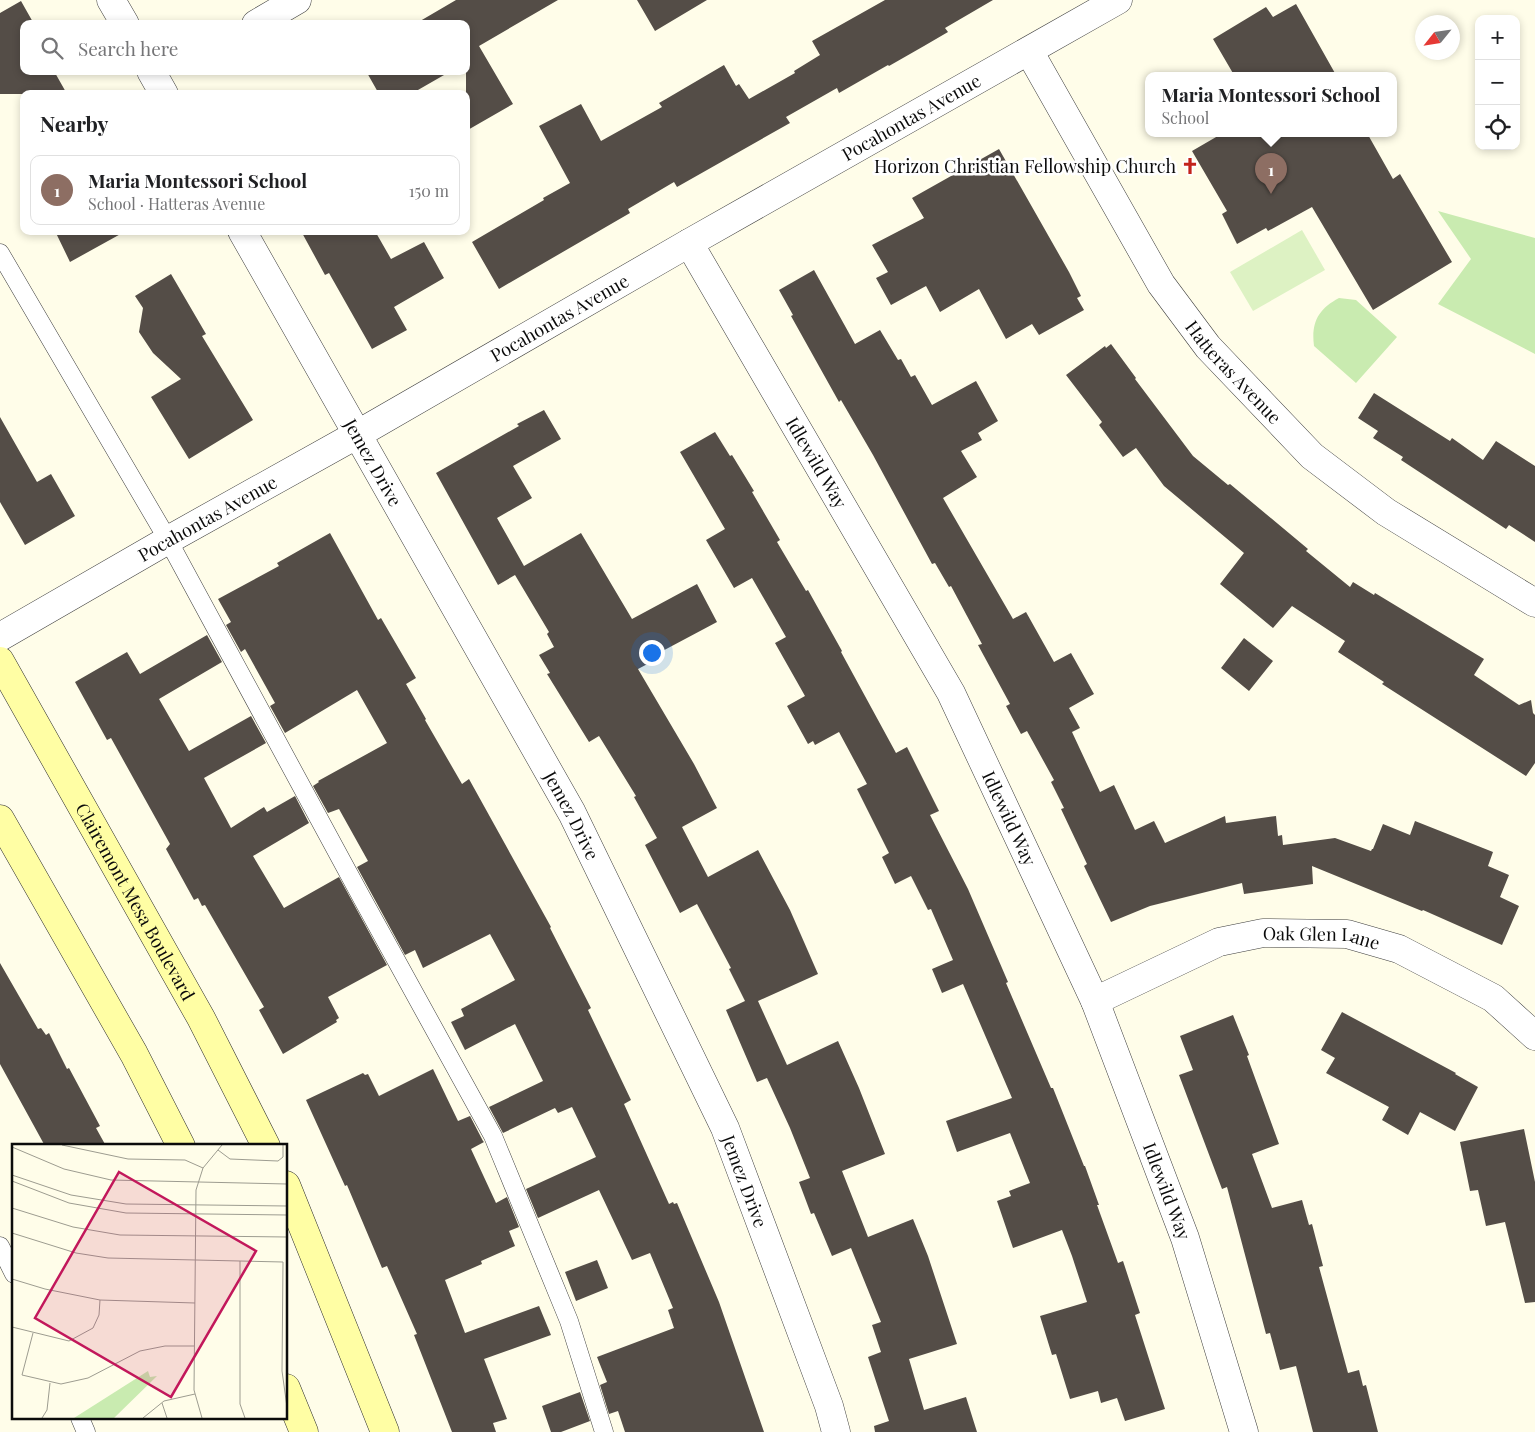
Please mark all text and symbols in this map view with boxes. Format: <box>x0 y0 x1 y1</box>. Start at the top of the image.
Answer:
north arrow <box>1415 15 1460 60</box>
map controls <box>1475 15 1520 150</box>
button: + <box>1475 15 1520 60</box>
search box <box>20 20 470 75</box>
icon: search <box>38 34 66 62</box>
text: Search here <box>78 35 178 61</box>
button: − <box>1475 60 1520 105</box>
street label: Pocahontas Avenue <box>837 68 985 166</box>
popup <box>1145 72 1397 137</box>
text: Maria Montessori School <box>1161 81 1381 107</box>
button: locate <box>1475 105 1520 150</box>
text: School <box>1161 107 1209 128</box>
text: Nearby <box>40 109 109 137</box>
pin: 1 <box>1255 153 1287 194</box>
place label: Horizon Christian Fellowship Church <box>874 154 1176 178</box>
church icon: Horizon Christian Fellowship Church <box>1180 156 1200 176</box>
text: Maria Montessori School <box>88 167 307 193</box>
text: 1 <box>54 180 60 201</box>
text: 150 m <box>409 180 449 201</box>
text: School · Hatteras Avenue <box>88 193 265 214</box>
street label: Pocahontas Avenue <box>486 268 633 367</box>
street label: Hatteras Avenue <box>1180 315 1287 429</box>
street label: Idlewild Way <box>781 412 853 513</box>
street label: Jemez Drive <box>338 413 408 510</box>
street label: Pocahontas Avenue <box>133 470 281 567</box>
your location <box>639 640 665 666</box>
street label: Jemez Drive <box>538 766 605 864</box>
street label: Idlewild Way <box>977 767 1042 870</box>
street label: Clairemont Mesa Boulevard <box>70 799 201 1005</box>
street label: Oak Glen Lane <box>1263 921 1383 955</box>
street label: Jemez Drive <box>716 1131 773 1231</box>
street label: Idlewild Way <box>1138 1139 1197 1243</box>
inset map <box>12 1144 288 1420</box>

